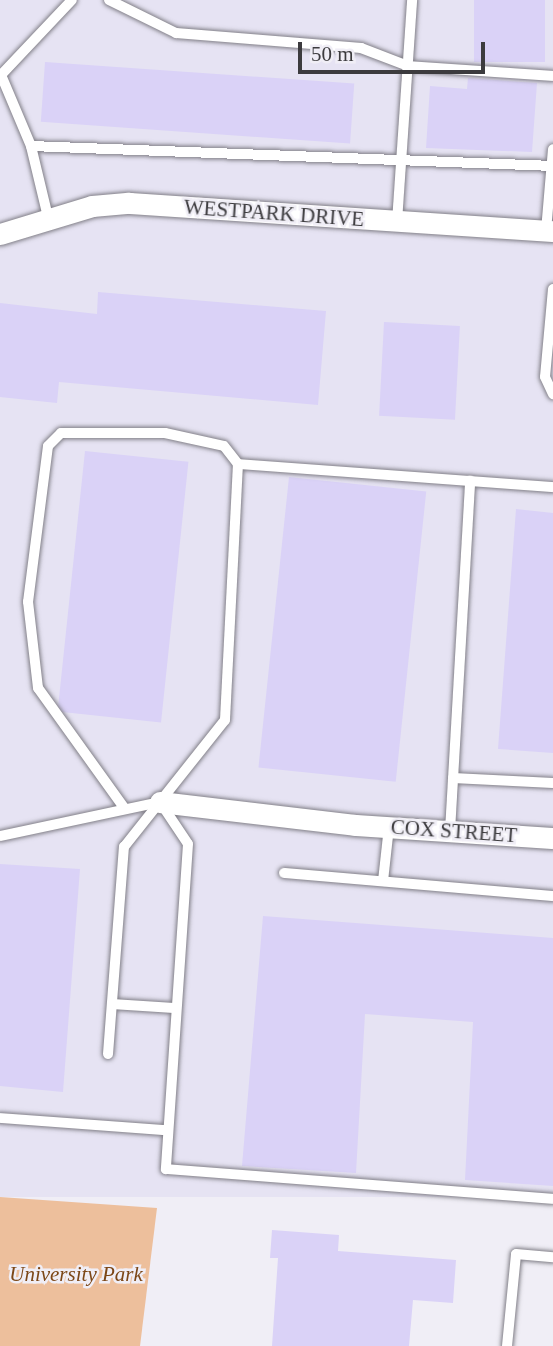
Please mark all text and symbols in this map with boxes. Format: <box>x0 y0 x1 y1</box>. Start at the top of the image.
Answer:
scale bar <box>301 28 488 72</box>
text: 50 m <box>311 42 354 66</box>
street label: WESTPARK DRIVE <box>183 194 365 232</box>
street label: COX STREET <box>390 814 518 848</box>
park label: University Park <box>9 1261 143 1287</box>

